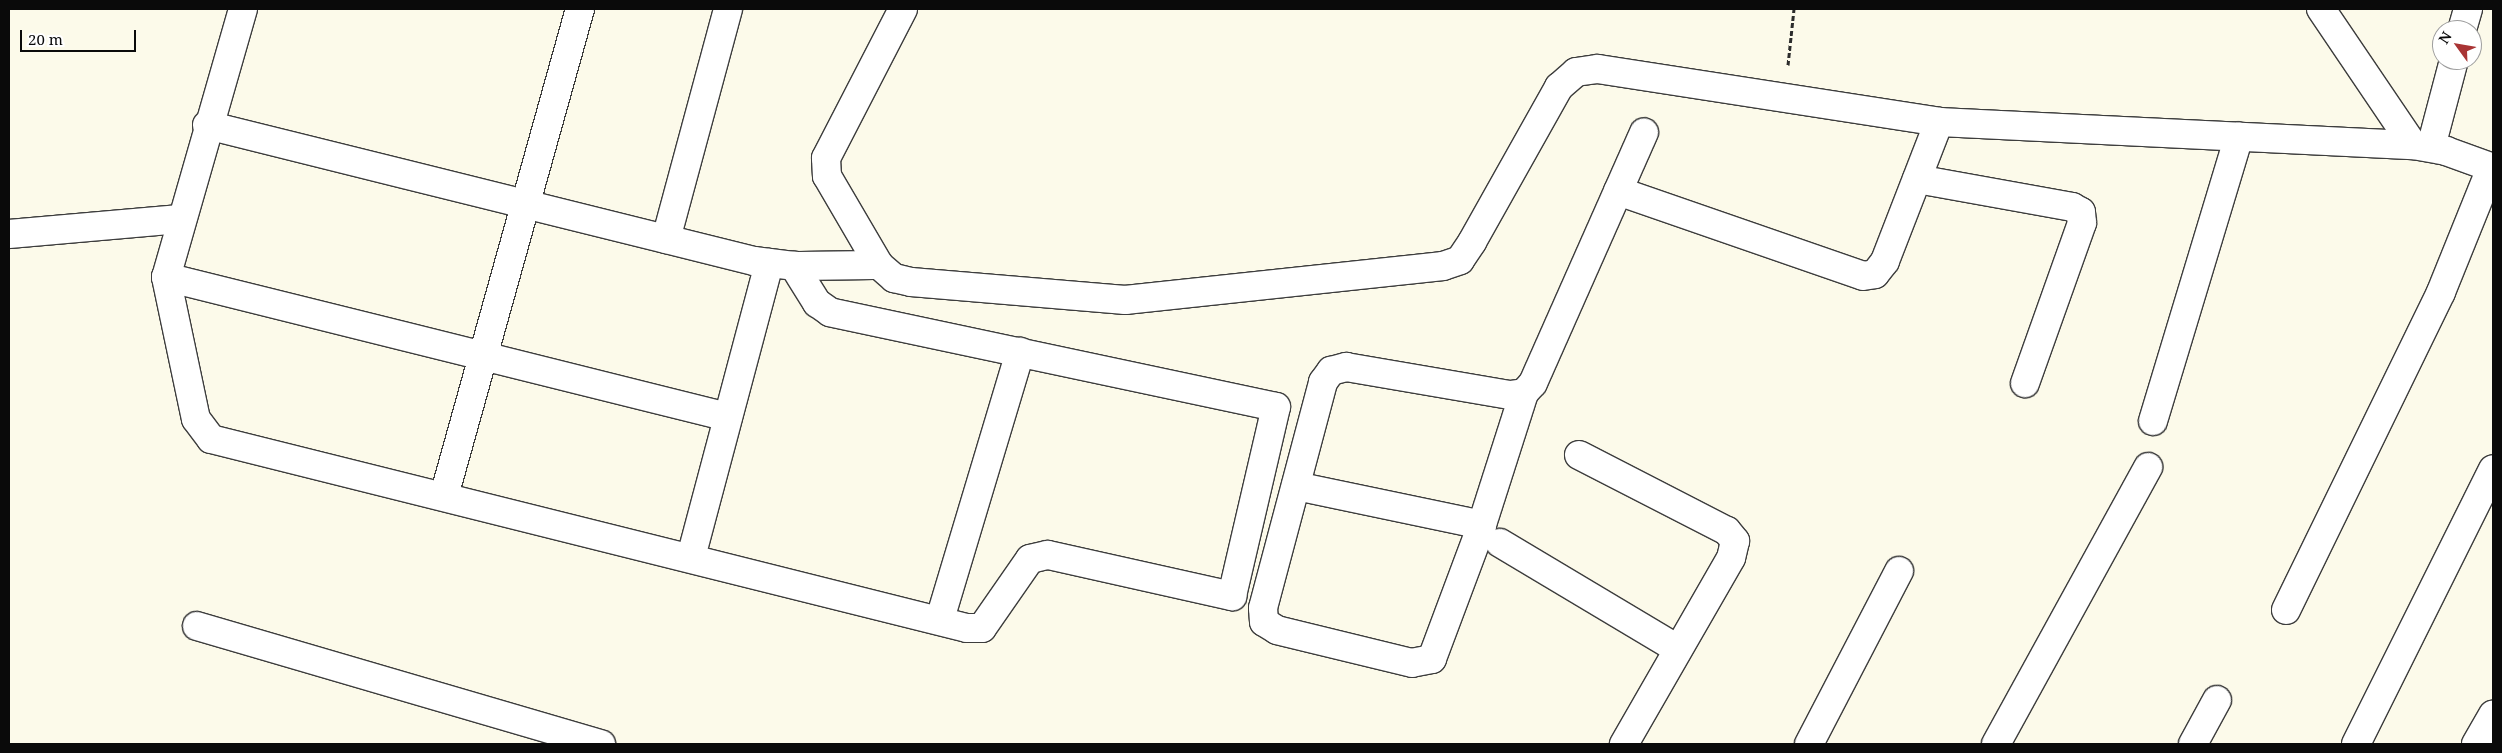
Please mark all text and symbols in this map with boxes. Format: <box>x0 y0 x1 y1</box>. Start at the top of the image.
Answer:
scale bar <box>22 20 139 52</box>
north arrow <box>2432 20 2482 70</box>
text: N <box>2434 28 2456 47</box>
text: 20 m <box>28 29 63 49</box>

